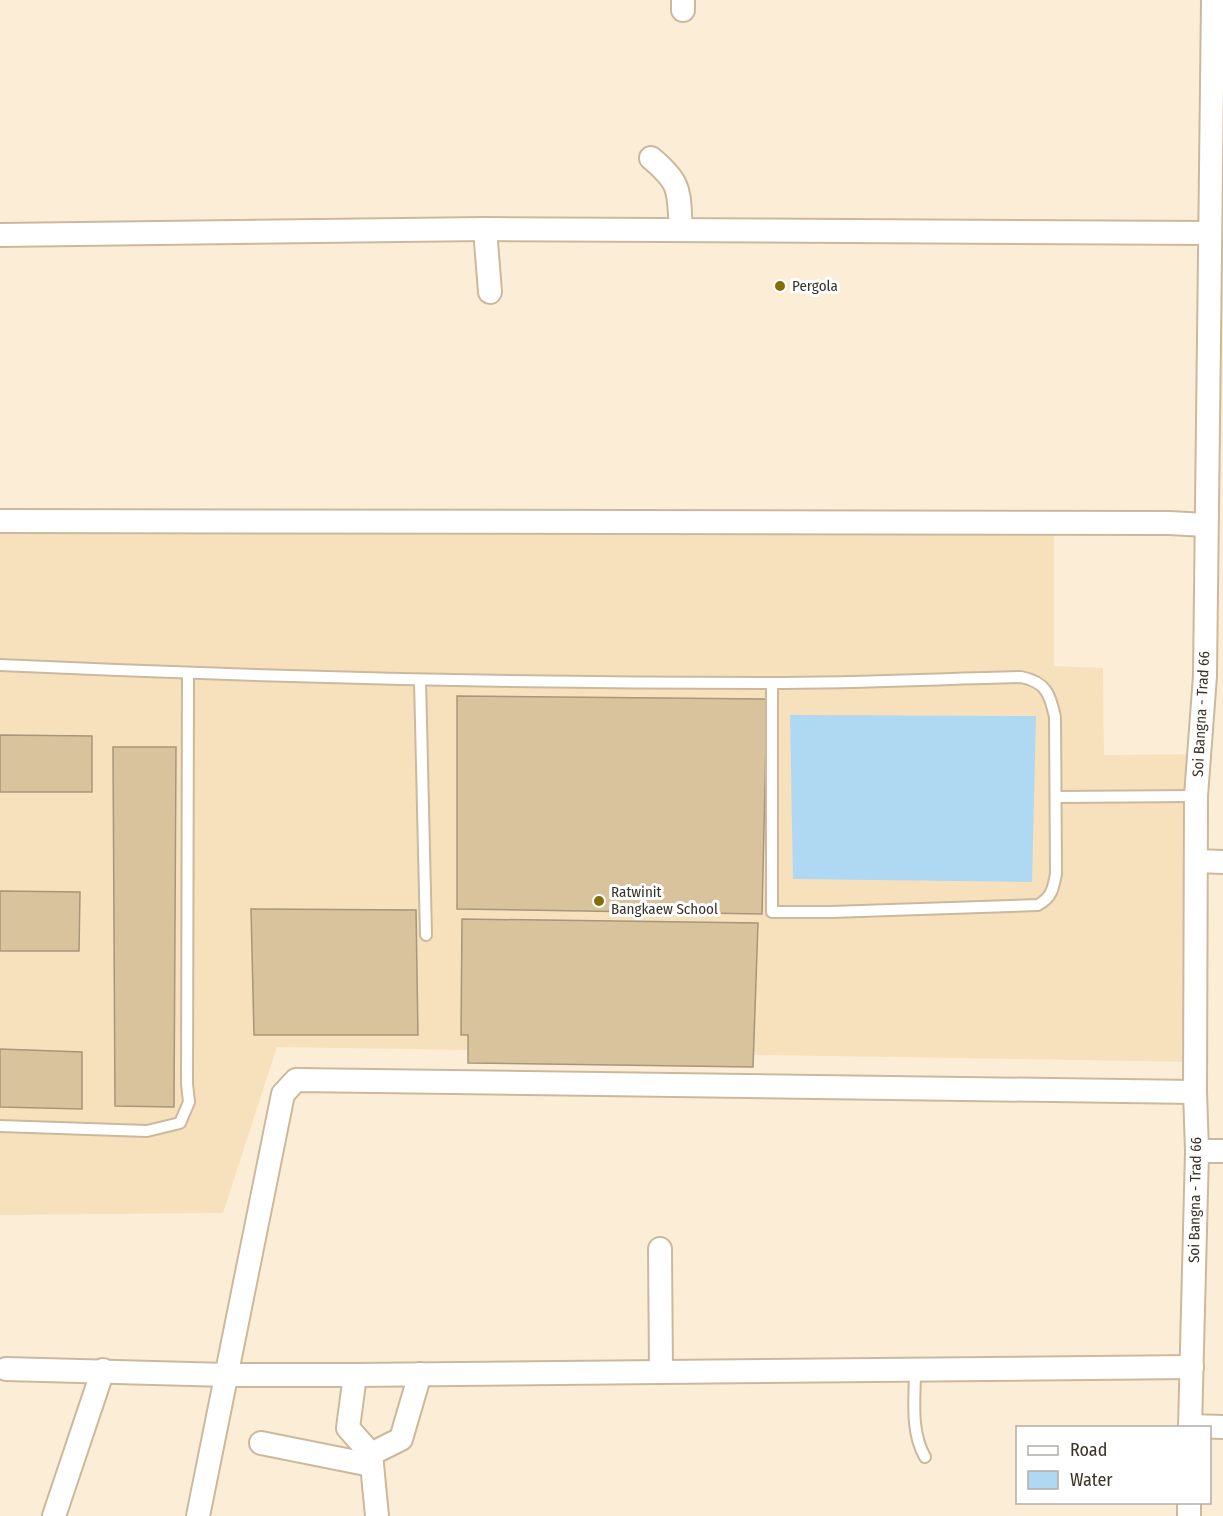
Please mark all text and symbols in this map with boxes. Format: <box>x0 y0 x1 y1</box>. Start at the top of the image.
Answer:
place label: Pergola <box>792 277 838 295</box>
marker: Pergola <box>773 279 787 293</box>
street label: Soi Bangna - Trad 66 <box>1189 651 1213 777</box>
place label: Ratwinit Bangkaew School <box>611 883 718 918</box>
marker: Ratwinit Bangkaew School <box>592 894 606 908</box>
street label: Soi Bangna - Trad 66 <box>1185 1137 1205 1263</box>
legend <box>1016 1426 1211 1504</box>
text: Road <box>1070 1439 1107 1461</box>
text: Water <box>1070 1469 1113 1491</box>

